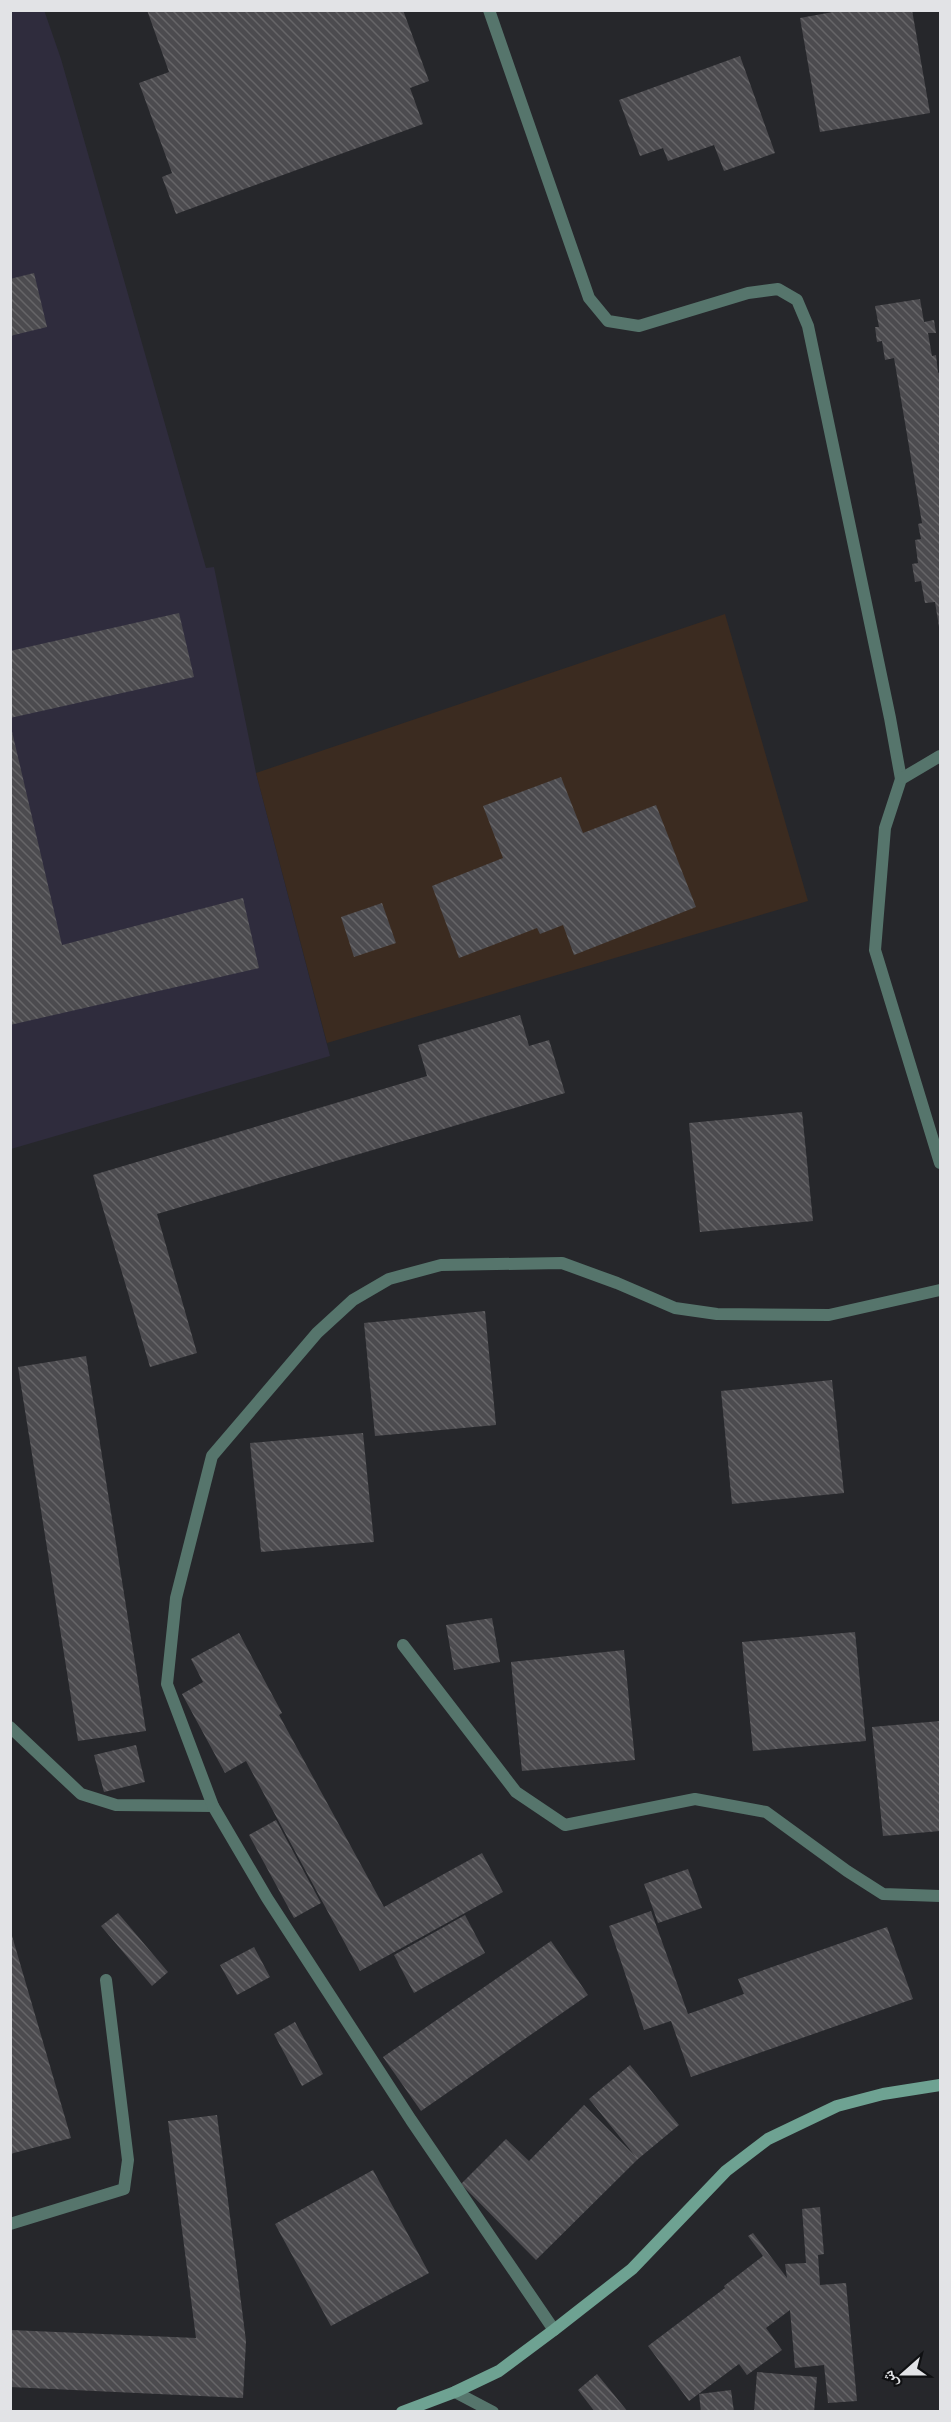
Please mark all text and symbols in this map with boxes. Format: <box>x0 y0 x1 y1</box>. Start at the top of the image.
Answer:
north arrow <box>873 2344 933 2404</box>
text: ش <box>876 2366 907 2391</box>

